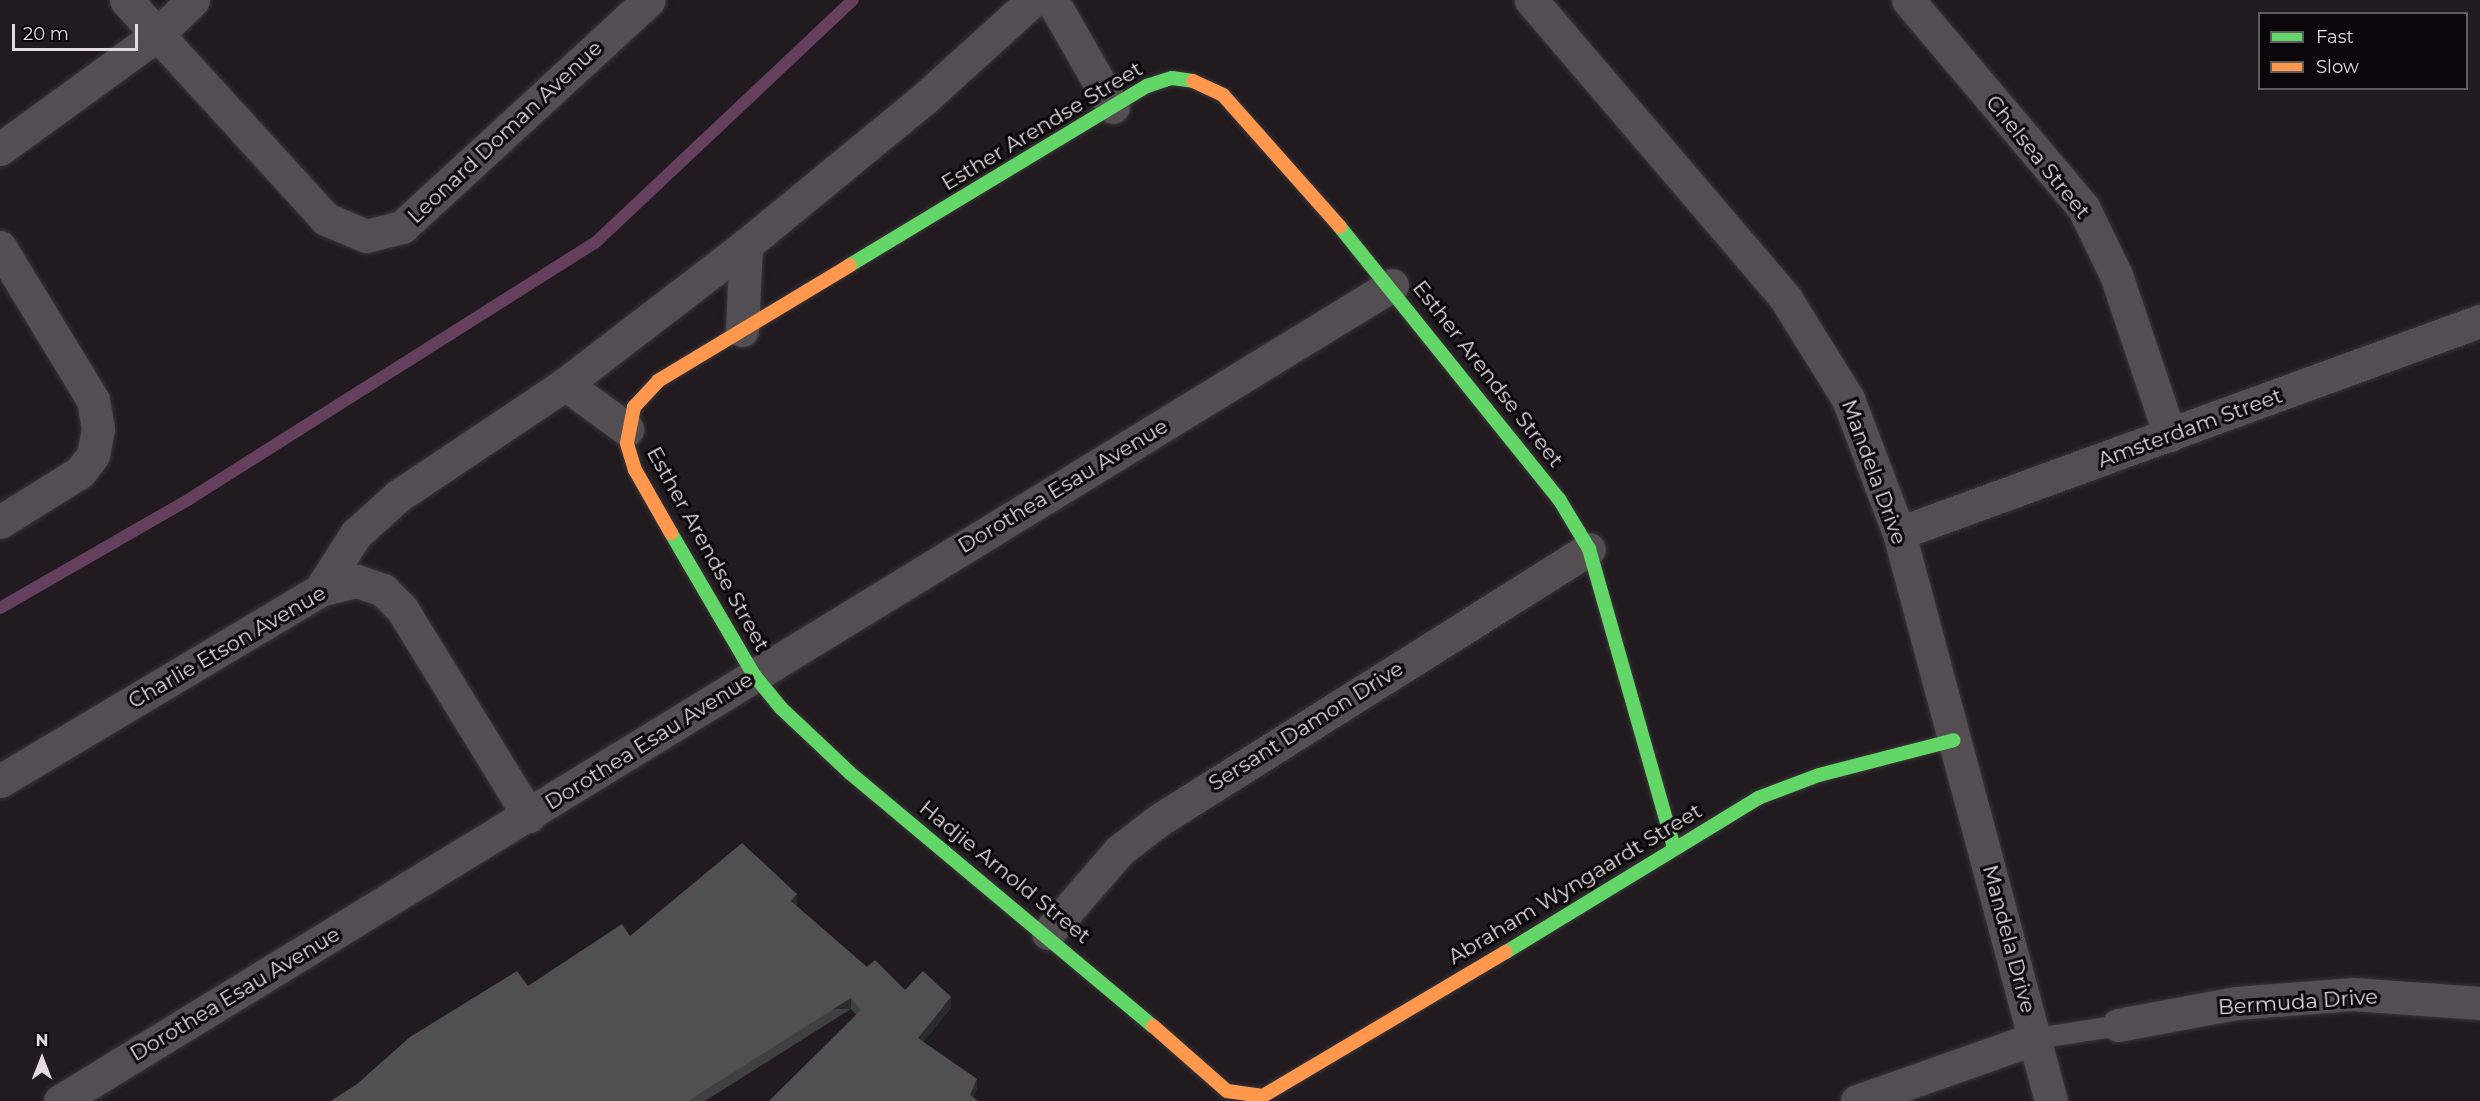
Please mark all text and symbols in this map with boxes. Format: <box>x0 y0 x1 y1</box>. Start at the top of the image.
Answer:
scale bar <box>15 12 141 50</box>
legend <box>2258 12 2468 90</box>
text: 20 m <box>23 23 69 45</box>
text: Fast <box>2316 26 2354 48</box>
street label: Leonard Doman Avenue <box>403 35 607 229</box>
street label: Esther Arendse Street <box>937 56 1147 196</box>
text: Slow <box>2316 56 2359 78</box>
street label: Chelsea Street <box>1981 90 2095 224</box>
street label: Esther Arendse Street <box>1407 276 1569 472</box>
street label: Amsterdam Street <box>2094 383 2286 473</box>
street label: Mandela Drive <box>1836 396 1912 548</box>
street label: Dorothea Esau Avenue <box>954 413 1172 559</box>
street label: Esther Arendse Street <box>641 442 775 656</box>
street label: Charlie Etson Avenue <box>124 580 330 714</box>
street label: Sersant Damon Drive <box>1204 656 1408 796</box>
street label: Dorothea Esau Avenue <box>540 667 758 815</box>
street label: Hadjie Arnold Street <box>914 795 1096 949</box>
street label: Abraham Wyngaardt Street <box>1444 798 1706 970</box>
street label: Mandela Drive <box>1977 862 2041 1016</box>
street label: Dorothea Esau Avenue <box>126 921 344 1067</box>
street label: Bermuda Drive <box>2217 984 2379 1020</box>
north arrow <box>12 1029 72 1089</box>
text: N <box>36 1031 48 1050</box>

